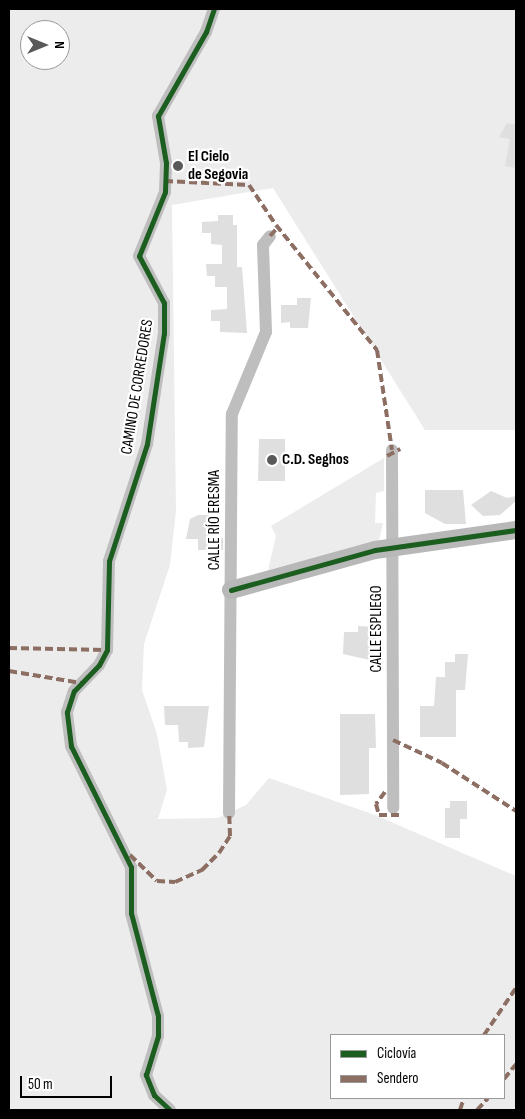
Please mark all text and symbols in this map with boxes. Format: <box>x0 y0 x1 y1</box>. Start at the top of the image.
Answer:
north arrow <box>20 20 70 70</box>
text: N <box>51 41 68 49</box>
place label: El Cielo de Segovia <box>188 147 248 185</box>
marker: El Cielo de Segovia <box>172 160 184 172</box>
street label: CAMINO DE CORREDORES <box>118 318 158 456</box>
place label: C.D. Seghos <box>282 450 349 470</box>
marker: C.D. Seghos <box>266 454 278 466</box>
street label: CALLE RÍO ERESMA <box>205 470 225 570</box>
street label: CALLE ESPLIEGO <box>367 585 387 673</box>
legend <box>330 1034 505 1099</box>
text: Ciclovía <box>377 1044 416 1063</box>
scale bar <box>22 1066 115 1098</box>
text: Sendero <box>377 1069 418 1088</box>
text: 50 m <box>28 1075 53 1094</box>

